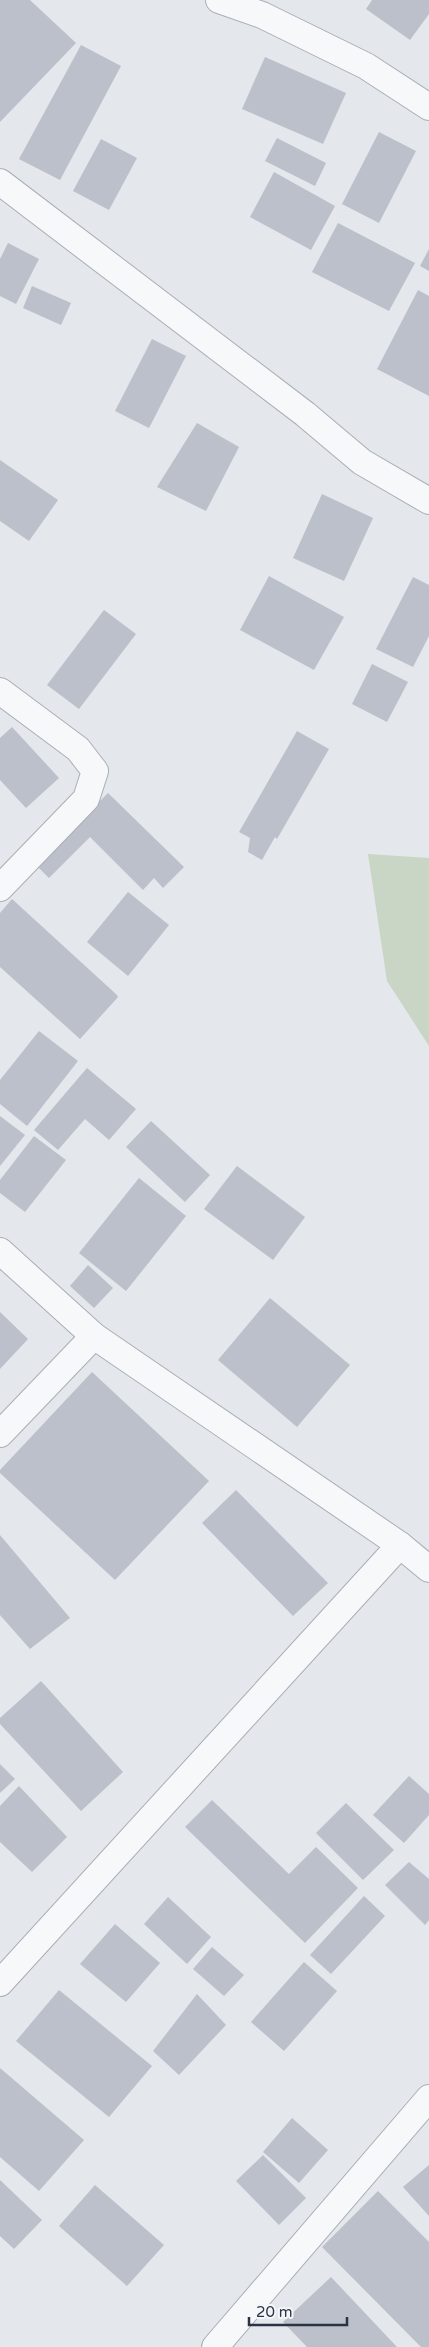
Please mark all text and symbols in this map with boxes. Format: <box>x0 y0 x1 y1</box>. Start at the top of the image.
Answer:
scale bar <box>249 2294 346 2326</box>
text: 20 m <box>256 2303 293 2321</box>

